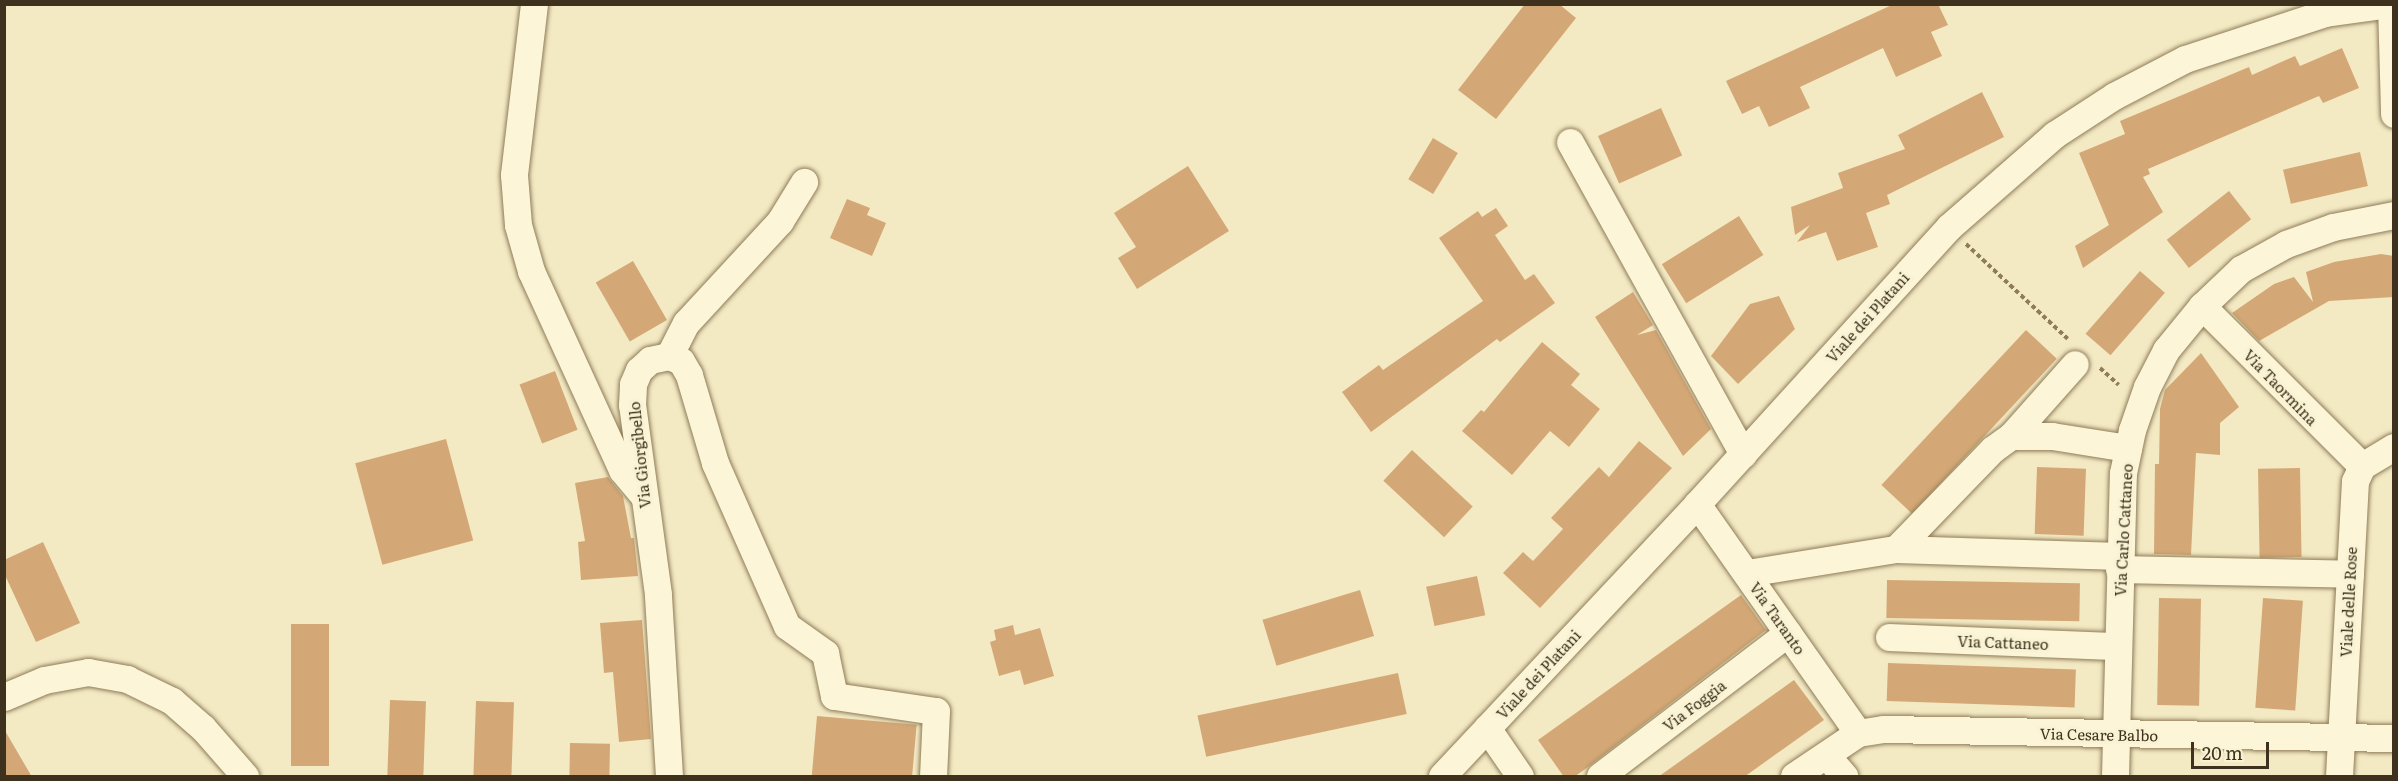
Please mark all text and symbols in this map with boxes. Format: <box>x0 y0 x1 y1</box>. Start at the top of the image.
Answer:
street label: Viale dei Platani <box>1822 268 1912 366</box>
street label: Via Taormina <box>2240 345 2322 429</box>
street label: Via Giorgibello <box>624 401 654 509</box>
street label: Via Carlo Cattaneo <box>2111 463 2135 597</box>
street label: Viale delle Rose <box>2336 546 2360 658</box>
street label: Via Taranto <box>1746 578 1810 658</box>
street label: Viale dei Platani <box>1492 626 1584 722</box>
street label: Via Cattaneo <box>1957 631 2049 653</box>
street label: Via Foggia <box>1659 675 1729 735</box>
street label: Via Cesare Balbo <box>2040 724 2158 744</box>
scale bar <box>2194 730 2272 768</box>
text: 20 m <box>2202 739 2243 766</box>

